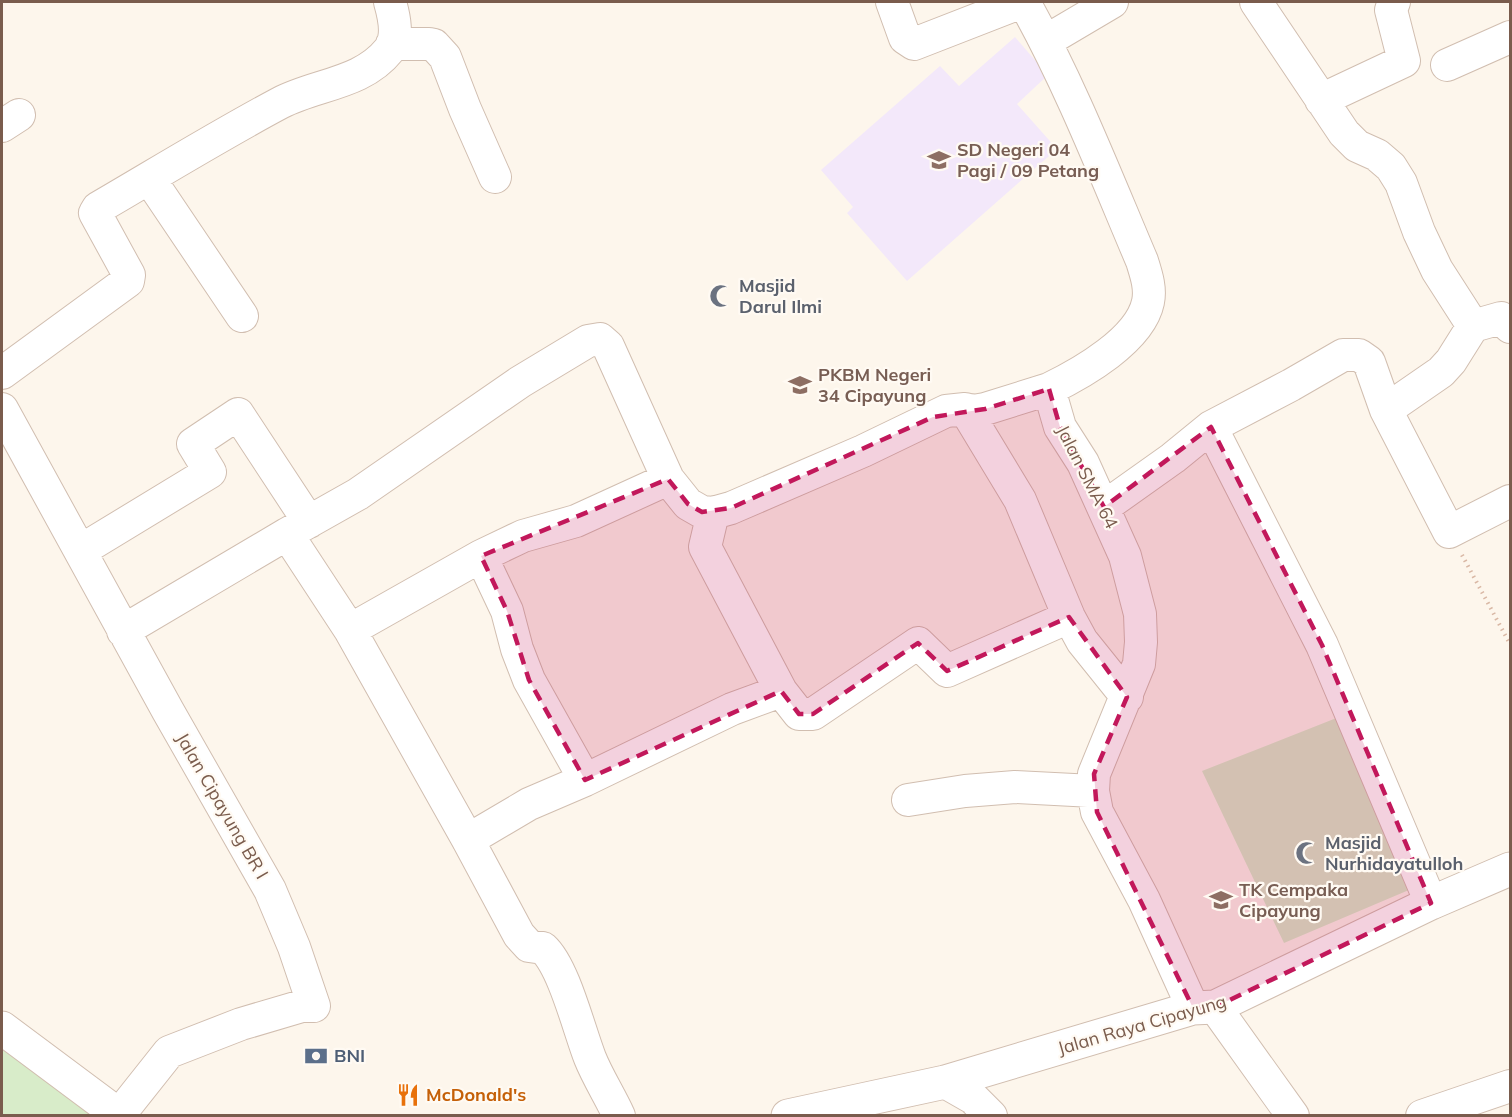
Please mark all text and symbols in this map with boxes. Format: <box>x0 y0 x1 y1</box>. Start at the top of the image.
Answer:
place label: SD Negeri 04 Pagi / 09 Petang <box>957 138 1099 182</box>
school or university icon: SD Negeri 04 Pagi / 09 Petang <box>926 147 952 173</box>
place label: Masjid Darul Ilmi <box>739 274 822 318</box>
mosque icon: Masjid Darul Ilmi <box>708 283 734 309</box>
place label: PKBM Negeri 34 Cipayung <box>818 363 931 407</box>
school or university icon: PKBM Negeri 34 Cipayung <box>787 372 813 398</box>
street label: Jalan SMA 64 <box>1051 421 1123 533</box>
street label: Jalan Cipayung BR I <box>171 728 274 883</box>
place label: Masjid Nurhidayatulloh <box>1325 831 1463 875</box>
mosque icon: Masjid Nurhidayatulloh <box>1294 840 1320 866</box>
place label: TK Cempaka Cipayung <box>1239 878 1348 922</box>
school or university icon: TK Cempaka Cipayung <box>1208 887 1234 913</box>
street label: Jalan Raya Cipayung <box>1055 989 1229 1060</box>
bank icon: BNI <box>303 1043 329 1069</box>
place label: BNI <box>334 1044 365 1067</box>
restaurant icon: McDonald's <box>395 1082 421 1108</box>
place label: McDonald's <box>426 1083 526 1106</box>

